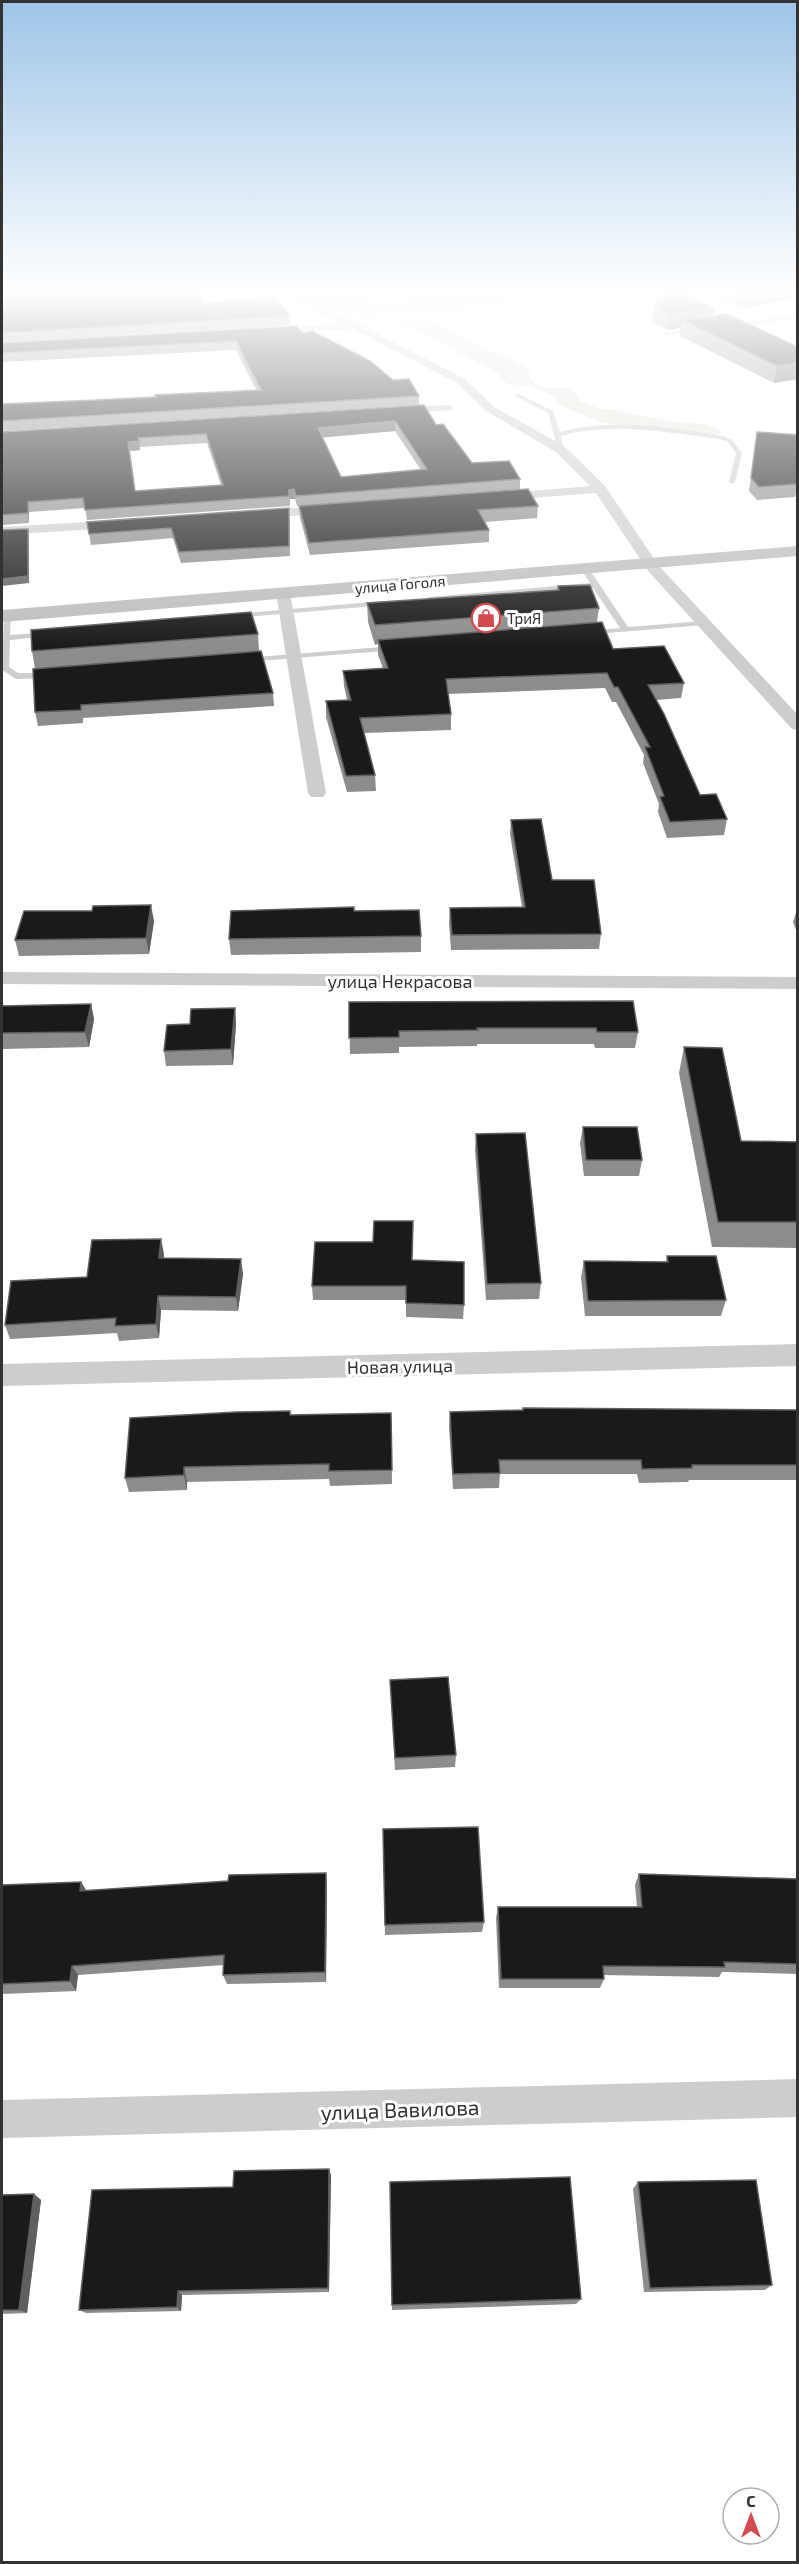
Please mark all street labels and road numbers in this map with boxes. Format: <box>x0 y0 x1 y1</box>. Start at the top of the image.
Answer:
street label: улица Гоголя <box>354 571 446 598</box>
street label: улица Некрасова <box>327 970 473 992</box>
street label: Новая улица <box>347 1354 453 1378</box>
street label: улица Вавилова <box>320 2094 480 2125</box>

